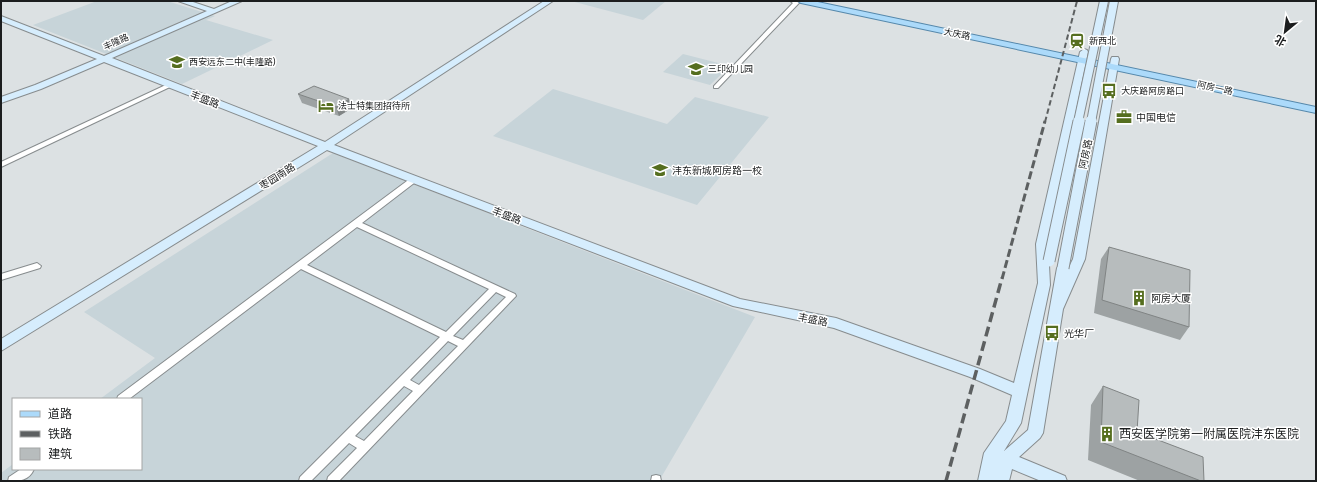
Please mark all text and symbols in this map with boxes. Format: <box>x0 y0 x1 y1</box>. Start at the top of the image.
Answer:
north arrow <box>1265 12 1305 52</box>
street label: 大庆路 <box>943 26 971 43</box>
street label: 丰隆路 <box>102 32 131 53</box>
station icon: 新西北 <box>1068 32 1086 50</box>
text: 北 <box>1272 32 1288 49</box>
place label: 新西北 <box>1089 36 1116 47</box>
school or university icon: 西安远东二中(丰隆路) <box>168 53 186 71</box>
place label: 西安远东二中(丰隆路) <box>189 57 276 68</box>
school or university icon: 三印幼儿园 <box>687 60 705 78</box>
place label: 三印幼儿园 <box>708 64 753 75</box>
street label: 阿房一路 <box>1196 79 1234 98</box>
bus stop icon: 大庆路阿房路口 <box>1100 82 1118 100</box>
place label: 大庆路阿房路口 <box>1121 86 1184 97</box>
street label: 丰盛路 <box>188 89 221 111</box>
hotel icon: 法士特集团招待所 <box>317 97 335 115</box>
place label: 法士特集团招待所 <box>338 101 410 112</box>
office icon: 中国电信 <box>1115 108 1133 126</box>
place label: 中国电信 <box>1136 112 1176 124</box>
street label: 阿房路 <box>1077 138 1095 170</box>
street label: 枣园南路 <box>257 161 298 193</box>
school or university icon: 沣东新城阿房路一校 <box>651 161 669 179</box>
place label: 沣东新城阿房路一校 <box>672 165 762 177</box>
street label: 丰盛路 <box>490 205 523 227</box>
building icon: 阿房大厦 <box>1130 289 1148 307</box>
place label: 阿房大厦 <box>1151 293 1191 305</box>
street label: 丰盛路 <box>797 311 829 329</box>
bus stop icon: 光华厂 <box>1043 324 1061 342</box>
place label: 光华厂 <box>1064 328 1094 340</box>
legend <box>12 398 142 470</box>
text: 道路 <box>48 407 72 421</box>
building icon: 西安医学院第一附属医院沣东医院 <box>1098 425 1116 443</box>
text: 铁路 <box>48 427 72 441</box>
place label: 西安医学院第一附属医院沣东医院 <box>1119 427 1299 441</box>
text: 建筑 <box>48 447 72 461</box>

